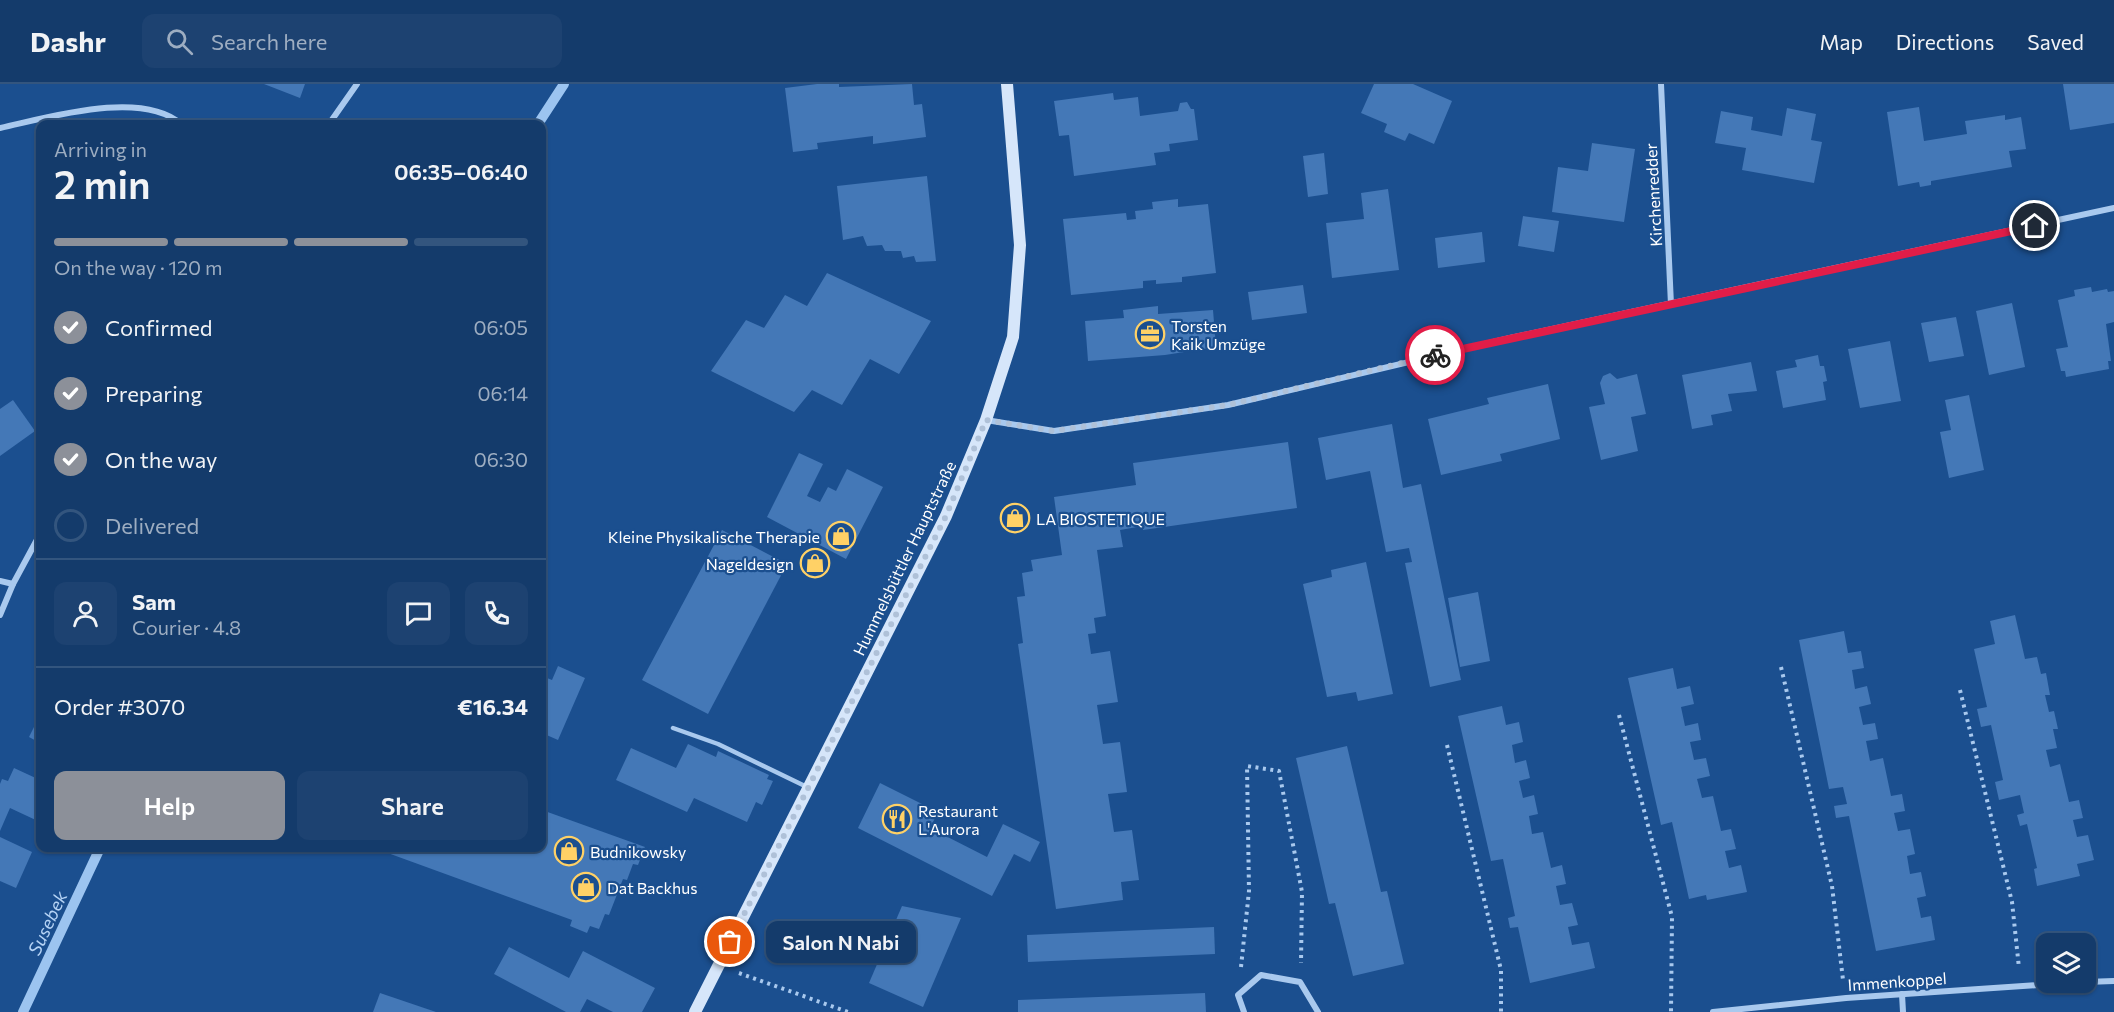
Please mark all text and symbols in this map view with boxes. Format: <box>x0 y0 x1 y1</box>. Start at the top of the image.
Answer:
search box <box>142 14 562 68</box>
text: Dashr <box>30 24 106 58</box>
icon: search <box>163 25 196 58</box>
text: Search here <box>211 28 327 55</box>
text: Map <box>1820 29 1863 54</box>
text: Directions <box>1896 29 1994 54</box>
text: Saved <box>2027 29 2084 54</box>
text: Arriving in <box>54 137 147 161</box>
street label: Kirchenredder <box>1641 142 1665 247</box>
text: 06:35–06:40 <box>394 158 528 185</box>
text: 2 min <box>54 159 151 207</box>
pin <box>2009 200 2060 251</box>
icon: home <box>2018 209 2051 242</box>
text: On the way · 120 m <box>54 255 222 279</box>
icon: check <box>54 311 87 344</box>
text: Confirmed <box>105 314 212 341</box>
text: 06:05 <box>474 315 528 339</box>
place label: Torsten Kaik Umzüge <box>1171 316 1265 353</box>
office icon: Torsten Kaik Umzüge <box>1134 318 1166 350</box>
courier <box>1405 325 1465 385</box>
icon: bike <box>1419 339 1452 372</box>
icon: check <box>54 377 87 410</box>
text: Preparing <box>105 380 202 407</box>
text: 06:14 <box>478 381 528 405</box>
icon: check <box>54 443 87 476</box>
text: On the way <box>105 446 217 473</box>
text: 06:30 <box>474 447 528 471</box>
street label: Hummelsbüttler Hauptstraße <box>849 458 959 658</box>
shop icon: LA BIOSTETIQUE <box>999 502 1031 534</box>
place label: LA BIOSTETIQUE <box>1036 509 1165 528</box>
text: Delivered <box>105 512 199 539</box>
shop icon: Kleine Physikalische Therapie <box>825 520 857 552</box>
place label: Kleine Physikalische Therapie <box>608 527 820 546</box>
shop icon: Nageldesign <box>799 547 831 579</box>
place label: Nageldesign <box>706 554 794 573</box>
button: person <box>54 582 117 645</box>
button: chat <box>387 582 450 645</box>
button: phone <box>465 582 528 645</box>
text: Sam <box>132 588 176 615</box>
text: Courier · 4.8 <box>132 615 241 639</box>
text: Order #3070 <box>54 693 185 720</box>
text: €16.34 <box>457 693 528 720</box>
button: Help <box>54 771 285 840</box>
button: Share <box>297 771 528 840</box>
place label: Restaurant L'Aurora <box>918 801 999 838</box>
restaurant icon: Restaurant L'Aurora <box>881 803 913 835</box>
shop icon: Budnikowsky <box>553 835 585 867</box>
place label: Budnikowsky <box>590 842 686 861</box>
shop icon: Dat Backhus <box>570 871 602 903</box>
place label: Dat Backhus <box>607 878 697 897</box>
water label: Susebek <box>23 886 72 959</box>
pin <box>704 916 755 967</box>
callout: Salon N Nabi <box>766 921 916 963</box>
icon: bag <box>713 925 746 958</box>
text: Salon N Nabi <box>783 930 899 954</box>
map controls <box>2036 933 2096 993</box>
button: layers <box>2036 933 2096 993</box>
street label: Immenkoppel <box>1847 968 1947 994</box>

